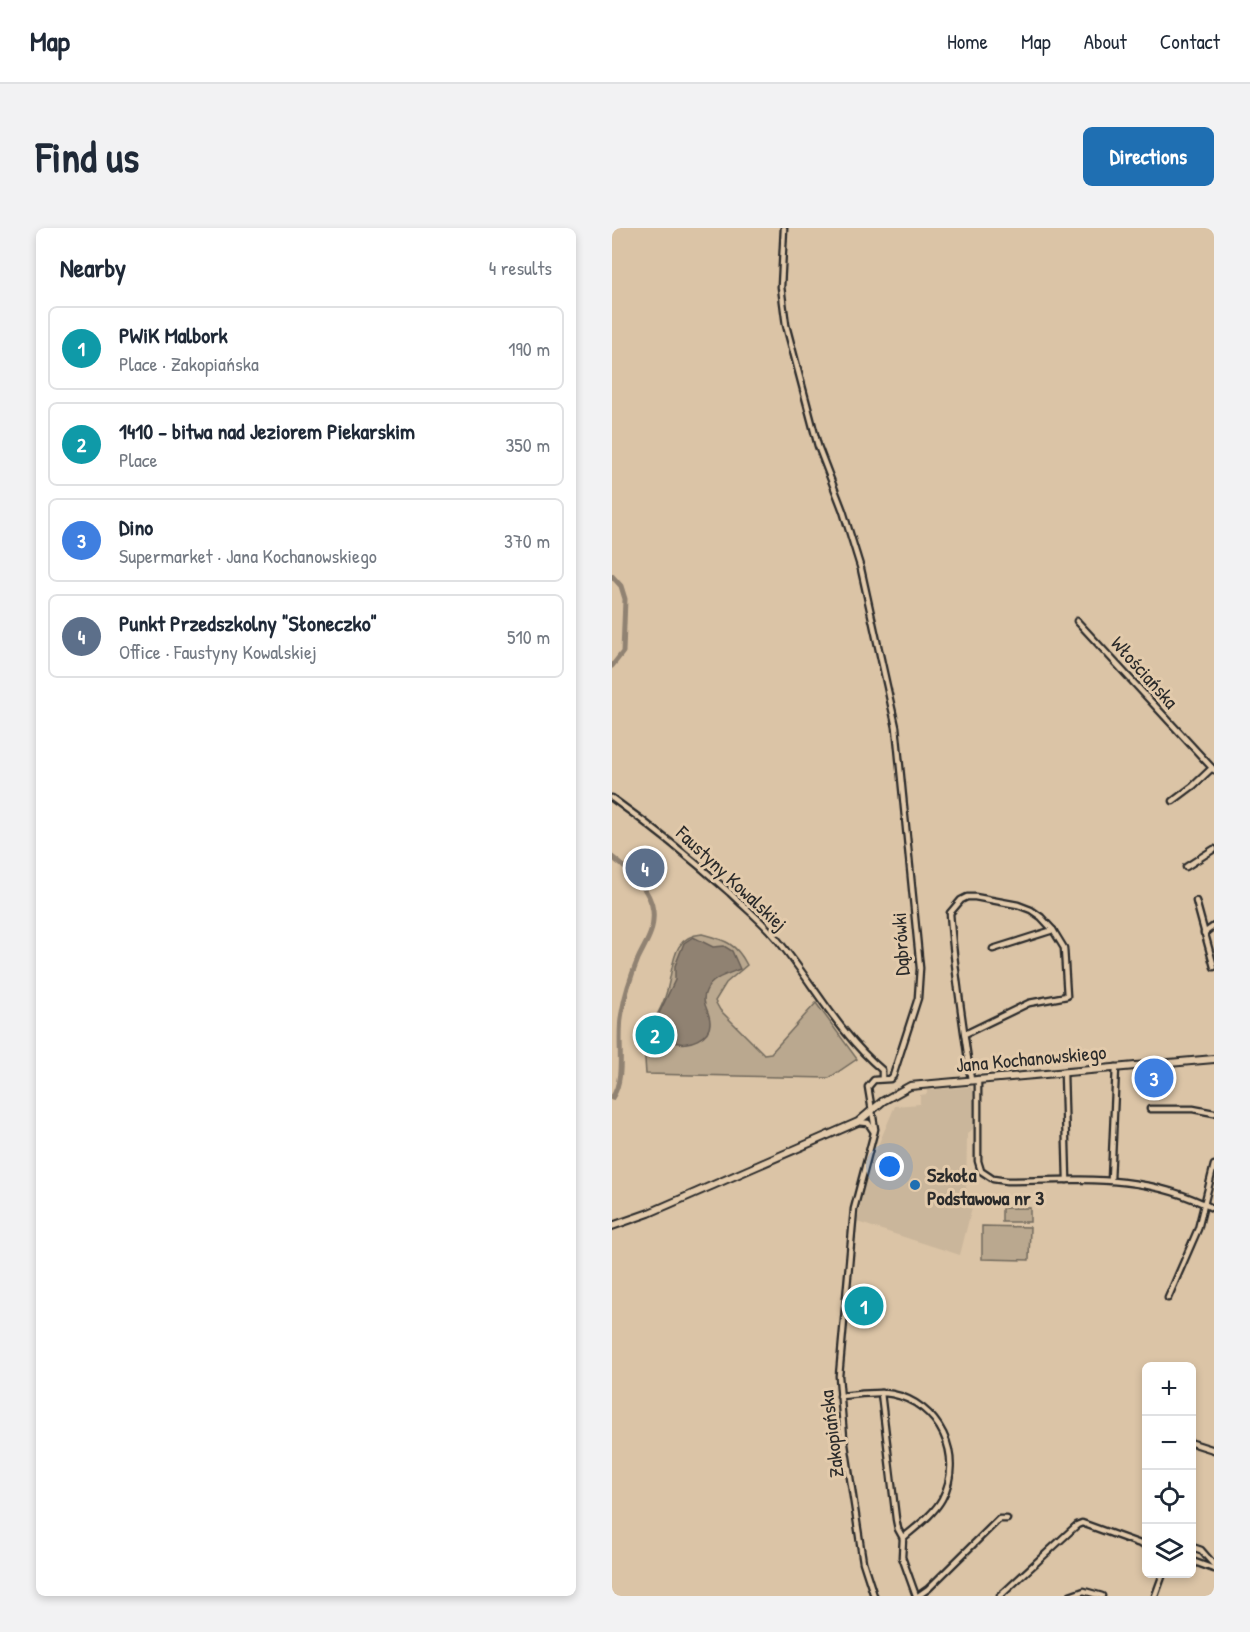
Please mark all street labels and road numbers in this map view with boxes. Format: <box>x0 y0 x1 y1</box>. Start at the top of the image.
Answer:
street label: Włościańska <box>1105 630 1185 714</box>
street label: Faustyny Kowalskiej <box>670 819 793 936</box>
street label: Dąbrówki <box>885 912 915 976</box>
street label: Jana Kochanowskiego <box>955 1038 1107 1078</box>
street label: Zakopiańska <box>812 1388 850 1479</box>

